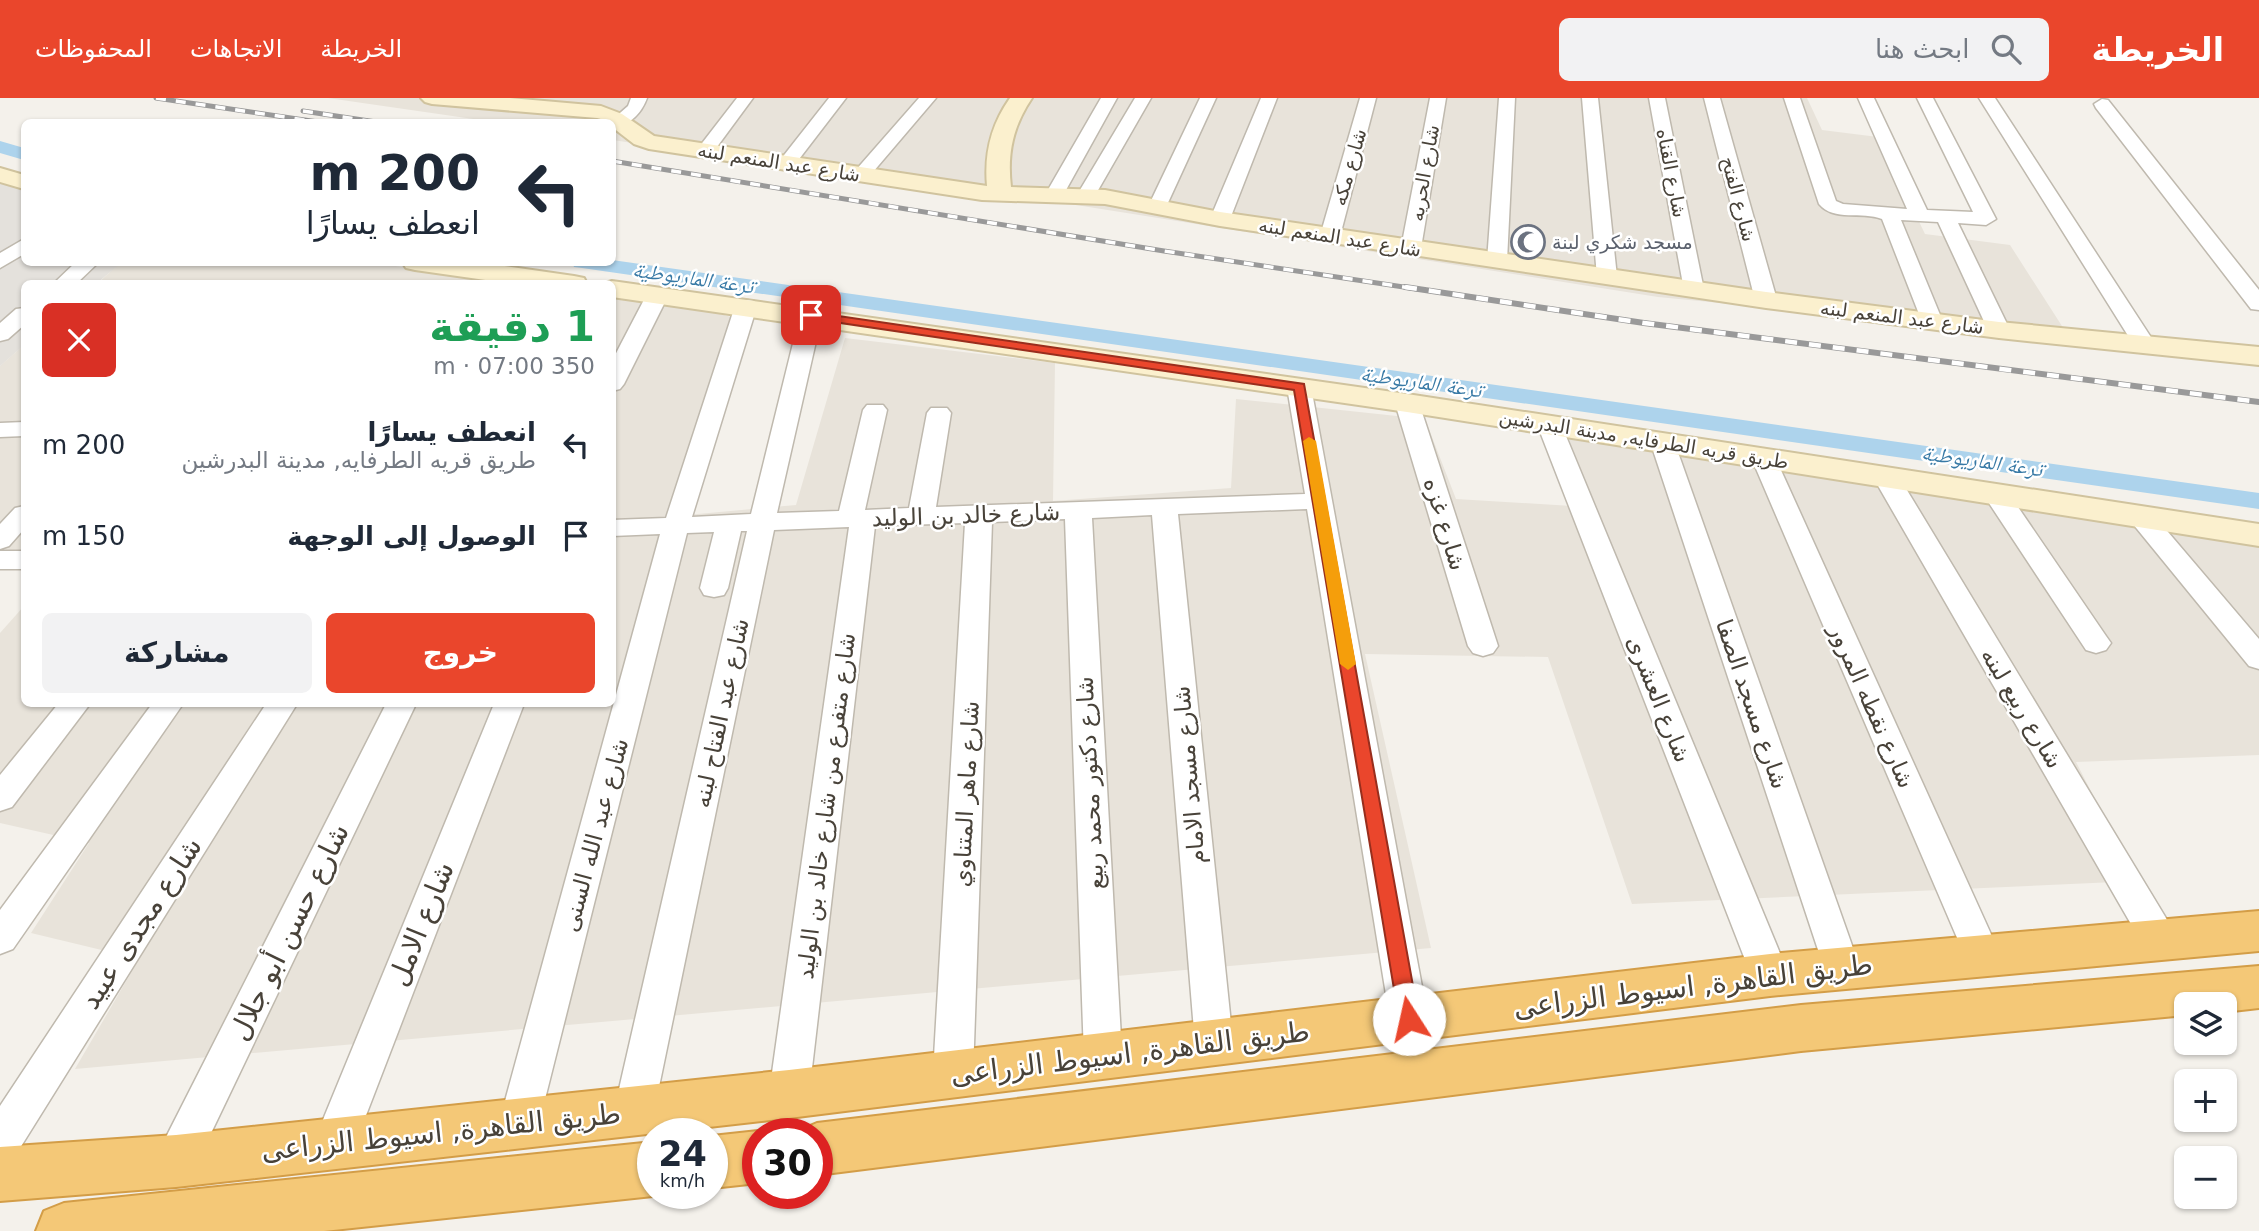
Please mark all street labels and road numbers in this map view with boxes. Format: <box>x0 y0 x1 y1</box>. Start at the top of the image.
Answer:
street label: شارع الحريه <box>1405 123 1444 223</box>
street label: شارع مكه <box>1328 126 1371 208</box>
street label: شارع القناه <box>1652 127 1691 220</box>
street label: شارع عبد المنعم لبنه <box>696 138 862 187</box>
street label: شارع الفتح <box>1716 154 1761 244</box>
street label: شارع عبد المنعم لبنه <box>1257 213 1423 262</box>
street label: شارع عبد المنعم لبنه <box>1819 296 1985 339</box>
street label: طريق قريه الطرفايه, مدينة البدرشين <box>1497 405 1790 474</box>
street label: شارع غزه <box>1418 475 1471 574</box>
street label: شارع خالد بن الوليد <box>871 499 1061 532</box>
street label: شارع عبد الفتاح لبنه <box>688 616 755 810</box>
street label: شارع مسجد الصفا <box>1710 616 1793 792</box>
street label: شارع نقطه المرور <box>1823 619 1920 792</box>
street label: شارع متفرع من شارع خالد بن الوليد <box>792 631 861 981</box>
street label: شارع العشرى <box>1621 632 1696 766</box>
street label: شارع ربيع لبنه <box>1975 643 2068 773</box>
street label: شارع دكتور محمد ربيع <box>1071 676 1110 890</box>
street label: شارع مسجد الامام <box>1168 685 1211 865</box>
street label: شارع ماهر المتناوي <box>948 700 985 888</box>
street label: شارع عبد الله السنى <box>557 735 634 935</box>
street label: شارع حسن أبو جلال <box>220 817 356 1046</box>
street label: شارع مجدى عبيد <box>73 831 209 1015</box>
street label: شارع الامل <box>381 857 461 991</box>
street label: طريق القاهرة, اسيوط الزراعى <box>1512 948 1874 1024</box>
street label: طريق القاهرة, اسيوط الزراعى <box>949 1015 1311 1091</box>
street label: طريق القاهرة, اسيوط الزراعى <box>259 1097 623 1167</box>

